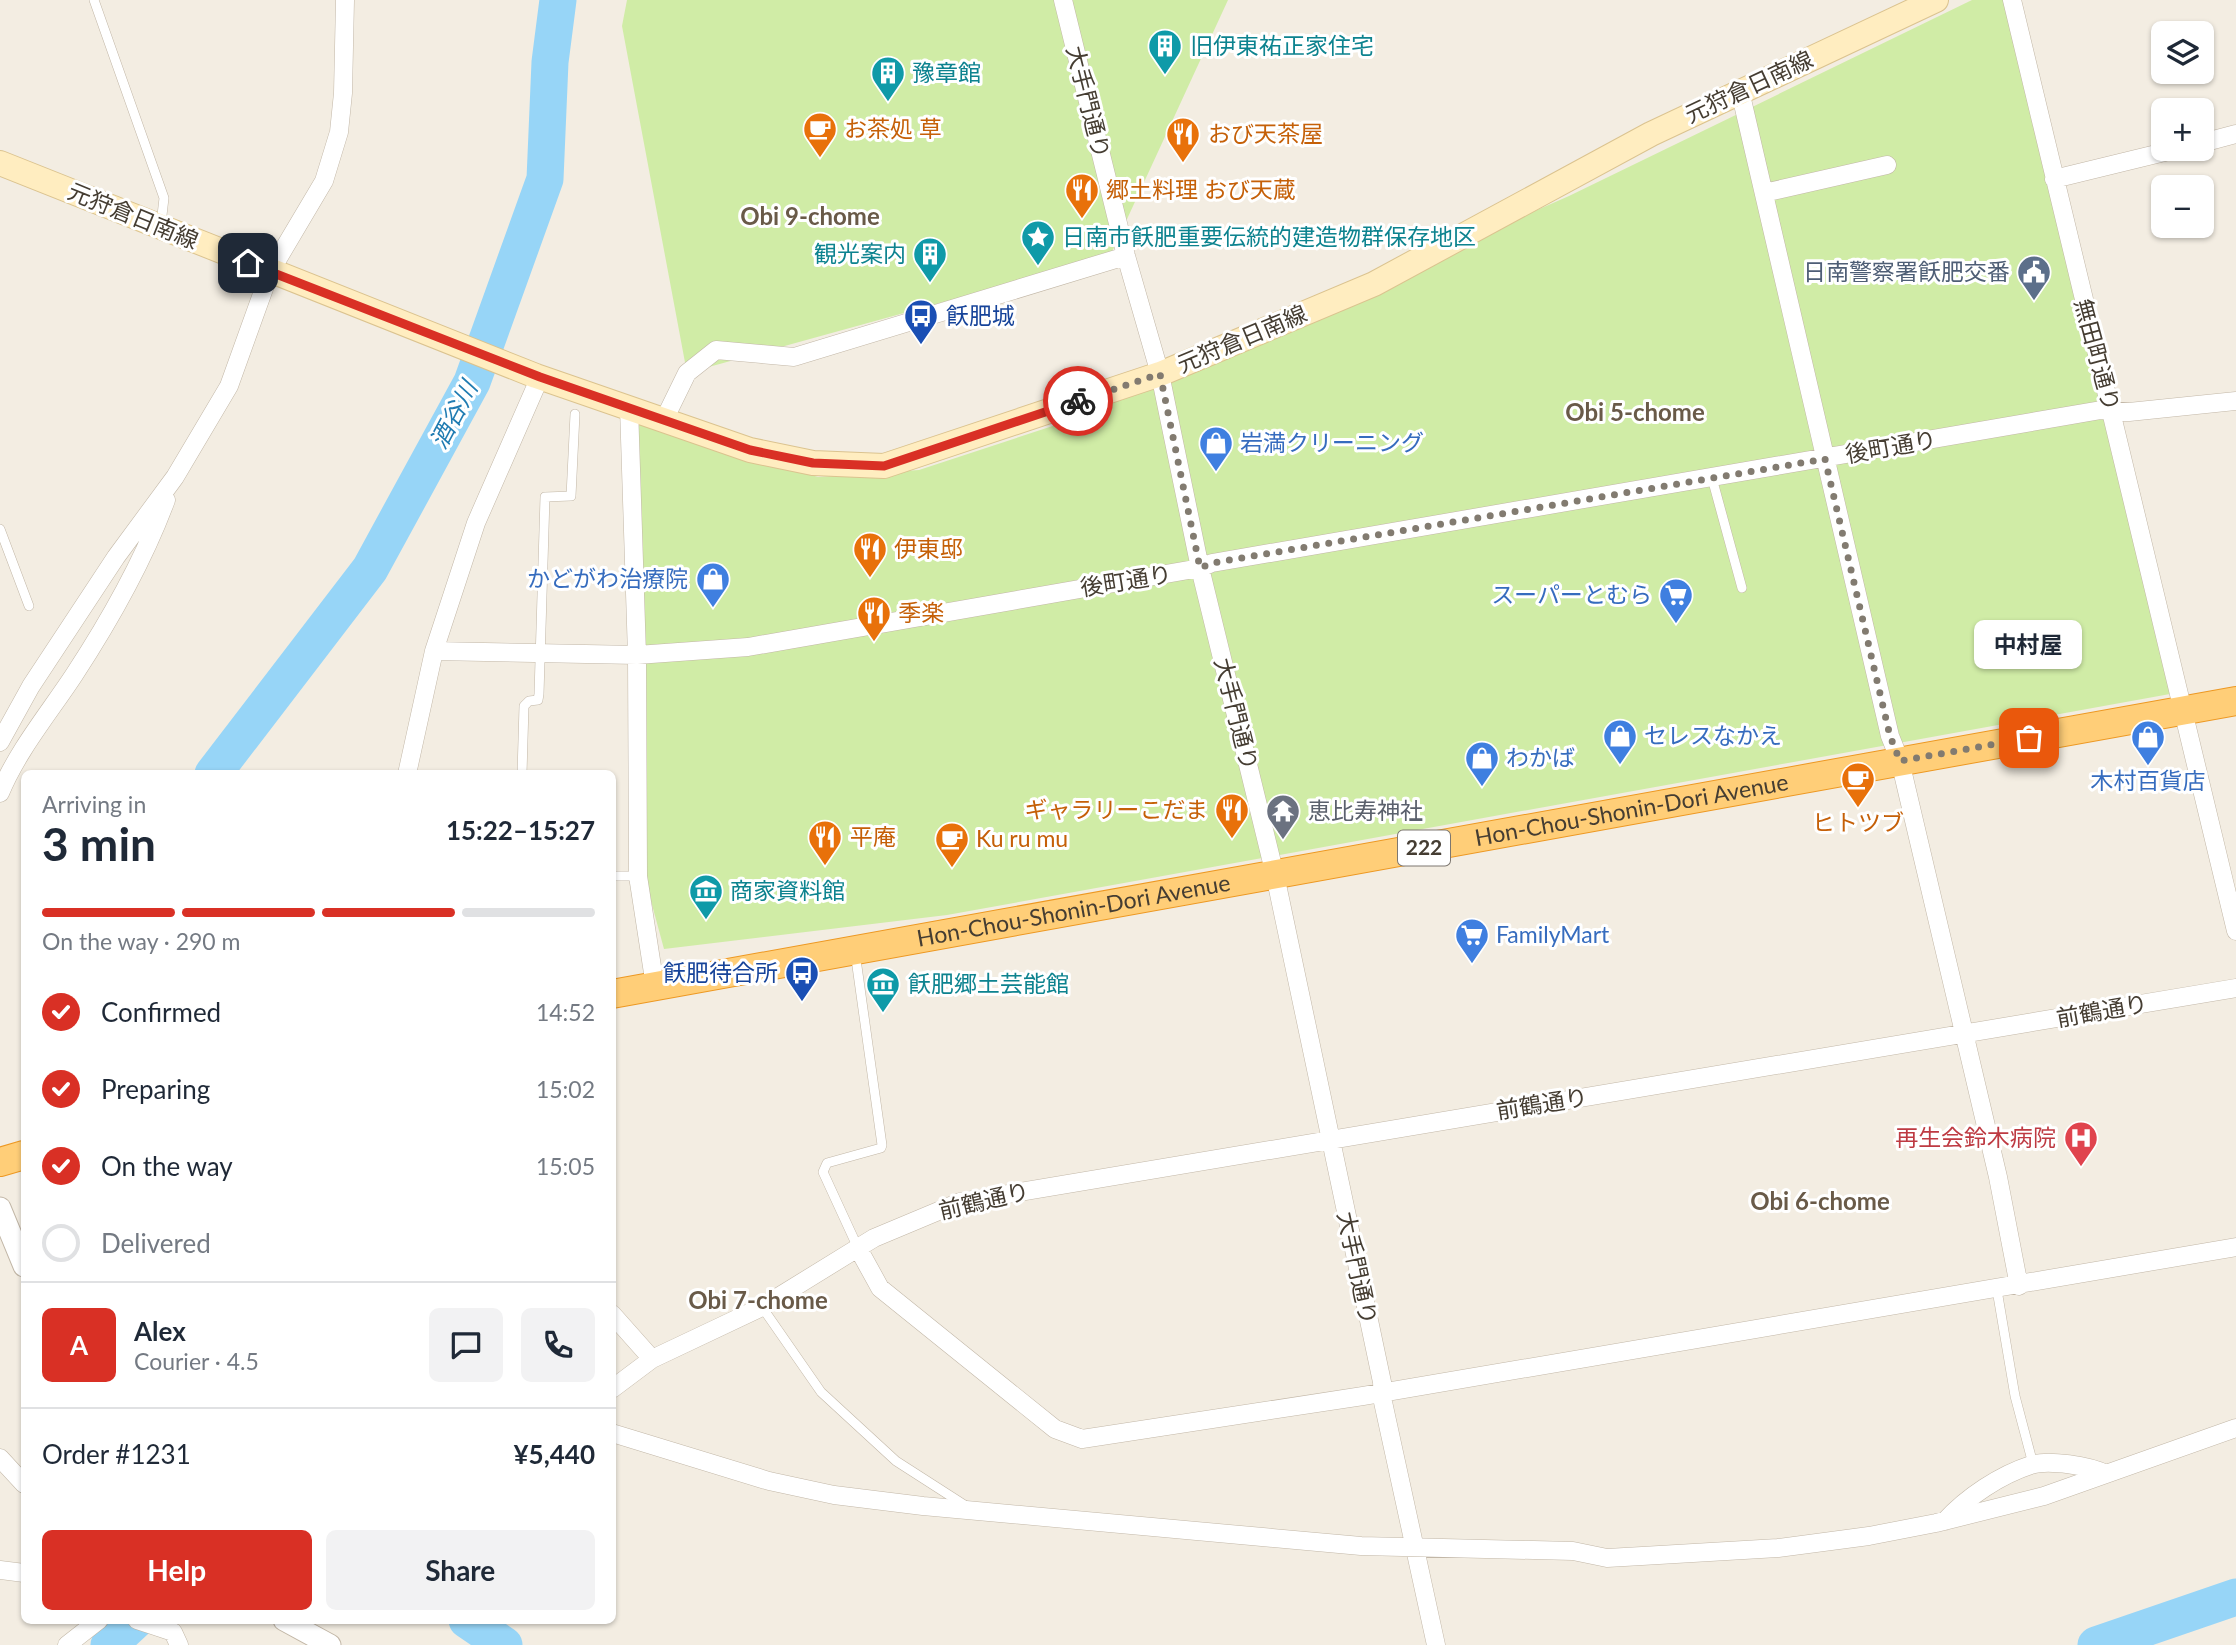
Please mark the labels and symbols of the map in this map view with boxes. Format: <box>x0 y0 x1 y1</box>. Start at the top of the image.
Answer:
building icon: 旧伊東祐正家住宅 <box>1146 27 1184 76</box>
place label: 旧伊東祐正家住宅 <box>1190 31 1374 59</box>
street label: 大手門通り <box>1061 43 1116 161</box>
street label: 元狩倉日南線 <box>1680 44 1817 128</box>
building icon: 豫章館 <box>869 54 907 103</box>
place label: 豫章館 <box>912 58 981 86</box>
cafe icon: お茶処 草 <box>801 110 839 159</box>
place label: お茶処 草 <box>844 114 942 142</box>
restaurant icon: おび天茶屋 <box>1164 115 1202 164</box>
place label: おび天茶屋 <box>1208 119 1323 147</box>
restaurant icon: 郷土料理 おび天蔵 <box>1063 171 1101 220</box>
place label: 郷土料理 おび天蔵 <box>1106 175 1296 203</box>
street label: 元狩倉日南線 <box>64 176 203 254</box>
district label: Obi 9-chome <box>740 201 880 230</box>
place icon: 日南市飫肥重要伝統的建造物群保存地区 <box>1019 218 1057 267</box>
place label: 日南市飫肥重要伝統的建造物群保存地区 <box>1062 222 1476 250</box>
pin <box>218 233 278 293</box>
building icon: 観光案内 <box>911 235 949 284</box>
place label: 観光案内 <box>814 239 906 267</box>
public building icon: 日南警察署飫肥交番 <box>2015 253 2053 302</box>
place label: 日南警察署飫肥交番 <box>1803 257 2010 285</box>
street label: 無田町通り <box>2070 296 2126 414</box>
bus stop icon: 飫肥城 <box>902 297 940 346</box>
street label: 元狩倉日南線 <box>1173 298 1311 378</box>
place label: 飫肥城 <box>946 301 1015 329</box>
courier <box>1043 366 1113 436</box>
water label: 酒谷川 <box>423 373 484 453</box>
district label: Obi 5-chome <box>1565 397 1705 426</box>
shop icon: 岩満クリーニング <box>1197 424 1235 473</box>
street label: 後町通り <box>1843 424 1939 468</box>
place label: 岩満クリーニング <box>1240 428 1424 456</box>
restaurant icon: 伊東邸 <box>851 530 889 579</box>
place label: 伊東邸 <box>894 534 963 562</box>
street label: 後町通り <box>1078 559 1173 601</box>
shop icon: かどがわ治療院 <box>694 560 732 609</box>
place label: かどがわ治療院 <box>527 564 688 592</box>
supermarket icon: スーパーとむら <box>1657 576 1695 625</box>
place label: スーパーとむら <box>1491 580 1652 608</box>
restaurant icon: 季楽 <box>855 594 893 643</box>
place label: 季楽 <box>898 598 944 626</box>
callout: 中村屋 <box>1975 619 2083 668</box>
street label: 大手門通り <box>1209 655 1264 773</box>
pin <box>1999 708 2059 768</box>
shop icon: セレスなかえ <box>1601 717 1639 766</box>
shop icon: 木村百貨店 <box>2129 718 2167 767</box>
place label: セレスなかえ <box>1644 721 1782 749</box>
shop icon: わかば <box>1463 739 1501 788</box>
place label: わかば <box>1506 743 1575 771</box>
cafe icon: ヒトツブ <box>1839 760 1877 809</box>
place label: 木村百貨店 <box>2091 766 2206 794</box>
street label: Hon-Chou-Shonin-Dori Avenue <box>1472 767 1790 851</box>
restaurant icon: ギャラリーこだま <box>1213 791 1251 840</box>
temple icon: 恵比寿神社 <box>1264 792 1302 841</box>
place label: ギャラリーこだま <box>1024 795 1208 823</box>
place label: 恵比寿神社 <box>1308 796 1423 824</box>
place label: ヒトツブ <box>1812 808 1904 836</box>
restaurant icon: 平庵 <box>806 818 844 867</box>
cafe icon: Ku ru mu <box>933 820 971 869</box>
place label: 平庵 <box>850 822 896 850</box>
place label: Ku ru mu <box>976 824 1068 852</box>
road number: 222 <box>1398 830 1450 866</box>
street label: Hon-Chou-Shonin-Dori Avenue <box>914 868 1232 952</box>
museum icon: 商家資料館 <box>687 872 725 921</box>
place label: 商家資料館 <box>730 876 845 904</box>
supermarket icon: FamilyMart <box>1453 916 1491 965</box>
place label: FamilyMart <box>1496 920 1610 948</box>
bus stop icon: 飫肥待合所 <box>783 954 821 1003</box>
place label: 飫肥待合所 <box>663 958 778 986</box>
museum icon: 飫肥郷土芸能館 <box>864 965 902 1014</box>
place label: 飫肥郷土芸能館 <box>908 969 1069 997</box>
street label: 前鶴通り <box>2054 988 2150 1032</box>
street label: 前鶴通り <box>1494 1082 1589 1124</box>
hospital icon: 再生会鈴木病院 <box>2062 1119 2100 1168</box>
place label: 再生会鈴木病院 <box>1895 1123 2056 1151</box>
street label: 前鶴通り <box>936 1176 1032 1224</box>
district label: Obi 6-chome <box>1750 1186 1890 1215</box>
street label: 大手門通り <box>1332 1209 1384 1327</box>
district label: Obi 7-chome <box>688 1285 828 1314</box>

